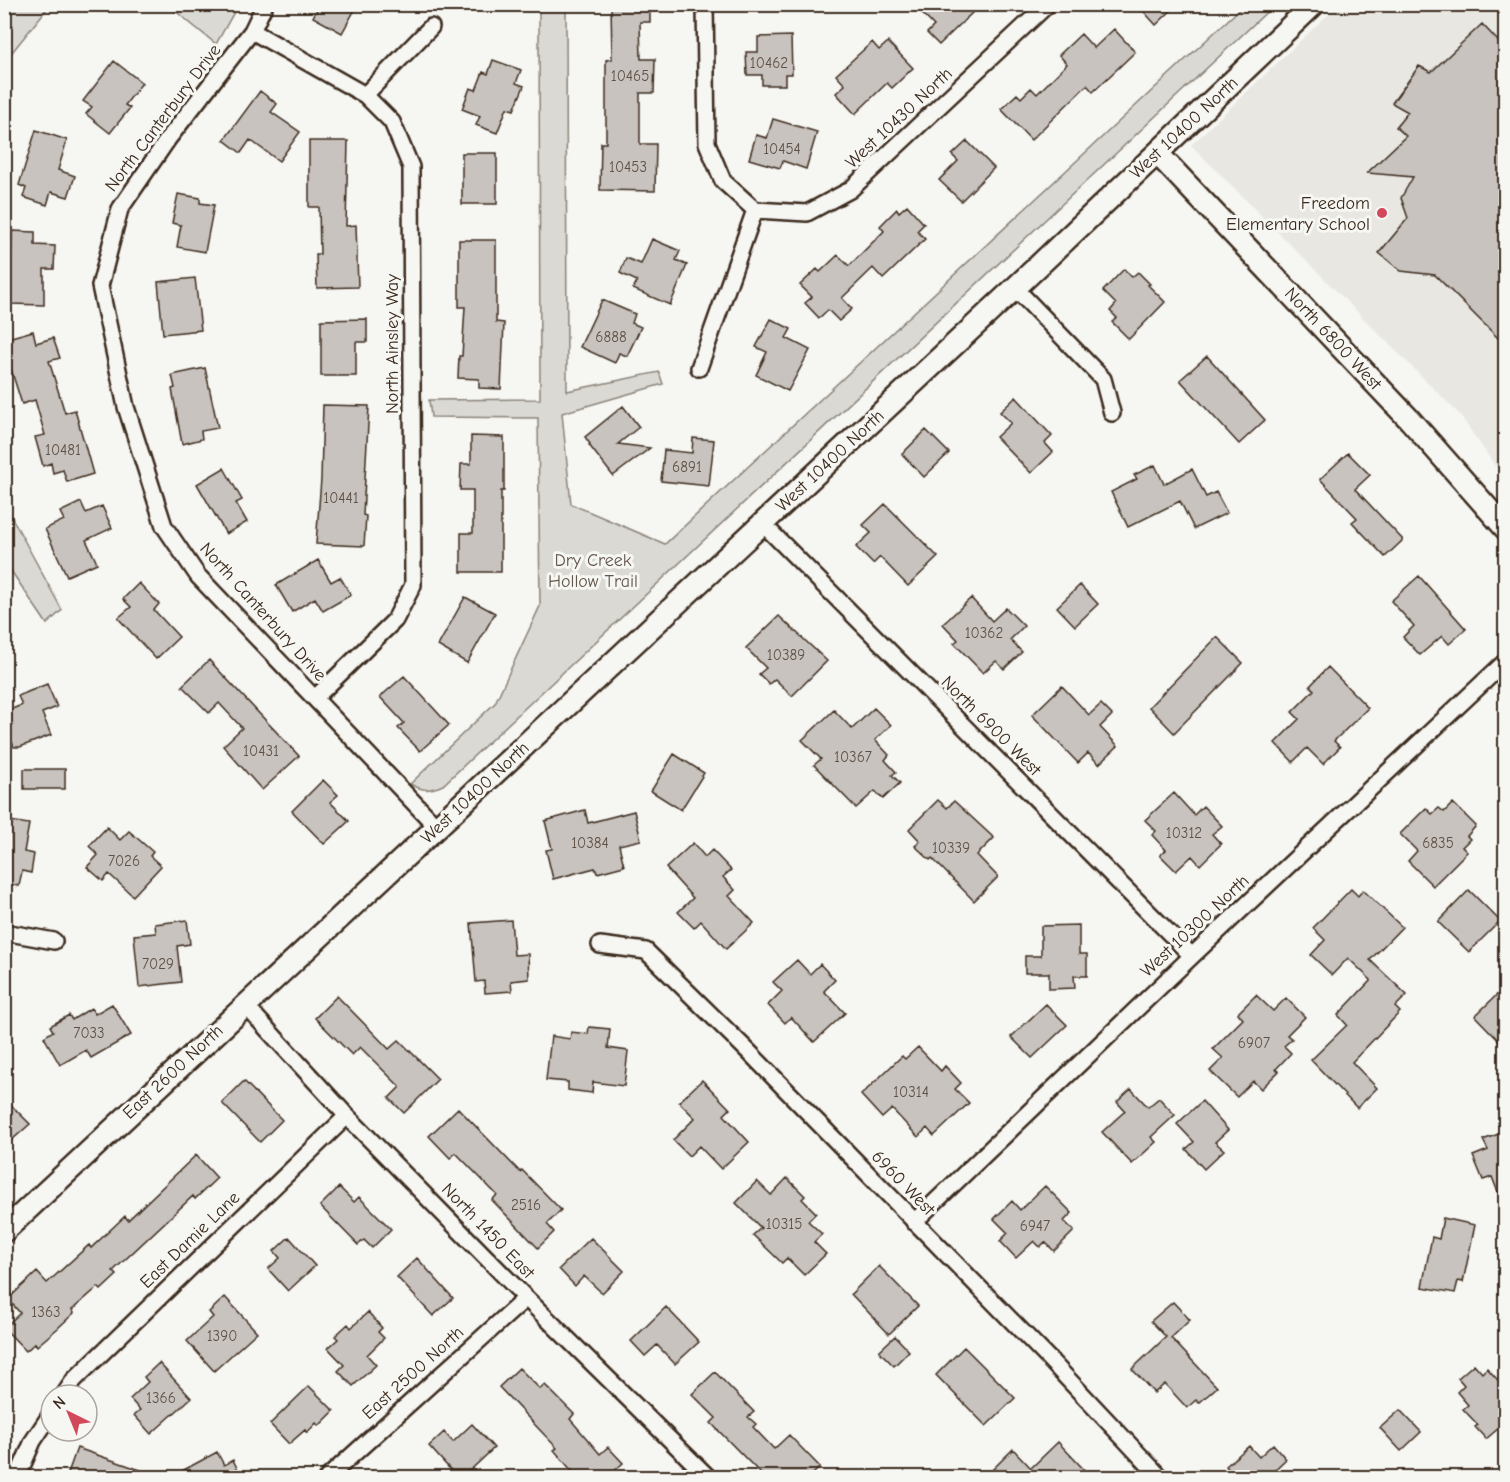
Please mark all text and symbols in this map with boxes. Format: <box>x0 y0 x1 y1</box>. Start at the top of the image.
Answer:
street label: North Canterbury Drive <box>101 40 225 196</box>
house number: 10462 <box>750 54 788 72</box>
street label: West 10430 North <box>841 63 957 173</box>
house number: 10465 <box>611 67 649 85</box>
street label: West 10400 North <box>1126 73 1242 183</box>
house number: 10454 <box>763 140 801 158</box>
house number: 10453 <box>609 158 647 176</box>
place label: Freedom Elementary School <box>1226 193 1370 235</box>
marker: Freedom Elementary School <box>1375 206 1389 220</box>
street label: North Ainsley Way <box>382 273 403 414</box>
street label: North 6800 West <box>1280 283 1386 395</box>
house number: 6888 <box>595 328 627 346</box>
street label: West 10400 North <box>772 406 888 516</box>
house number: 10481 <box>45 441 81 459</box>
house number: 6891 <box>672 458 702 476</box>
house number: 10441 <box>323 489 359 507</box>
street label: North Canterbury Drive <box>195 538 331 686</box>
park label: Dry Creek Hollow Trail <box>548 550 638 592</box>
house number: 10362 <box>965 624 1003 642</box>
house number: 10389 <box>767 646 805 664</box>
street label: North 6900 West <box>937 672 1046 781</box>
street label: West 10400 North <box>417 738 533 848</box>
house number: 10431 <box>243 742 279 760</box>
house number: 10367 <box>834 748 872 766</box>
house number: 10312 <box>1166 824 1202 842</box>
house number: 10384 <box>571 834 609 852</box>
house number: 6835 <box>1422 834 1454 852</box>
house number: 10339 <box>932 839 970 857</box>
house number: 7026 <box>108 852 140 870</box>
street label: West 10300 North <box>1136 870 1254 982</box>
house number: 7029 <box>142 955 174 973</box>
street label: East 2600 North <box>119 1020 227 1124</box>
house number: 7033 <box>73 1024 105 1042</box>
house number: 6907 <box>1238 1034 1270 1052</box>
house number: 10314 <box>893 1083 929 1101</box>
street label: 6960 West <box>867 1146 940 1220</box>
street label: North 1450 East <box>437 1179 539 1284</box>
street label: East Damie Lane <box>136 1187 244 1293</box>
house number: 2516 <box>511 1196 541 1214</box>
house number: 10315 <box>766 1215 802 1233</box>
house number: 6947 <box>1020 1217 1050 1235</box>
house number: 1363 <box>31 1303 61 1321</box>
street label: East 2500 North <box>358 1322 468 1424</box>
house number: 1390 <box>207 1327 237 1345</box>
north arrow <box>39 1383 99 1443</box>
house number: 1366 <box>146 1389 176 1407</box>
text: N <box>49 1393 69 1413</box>

